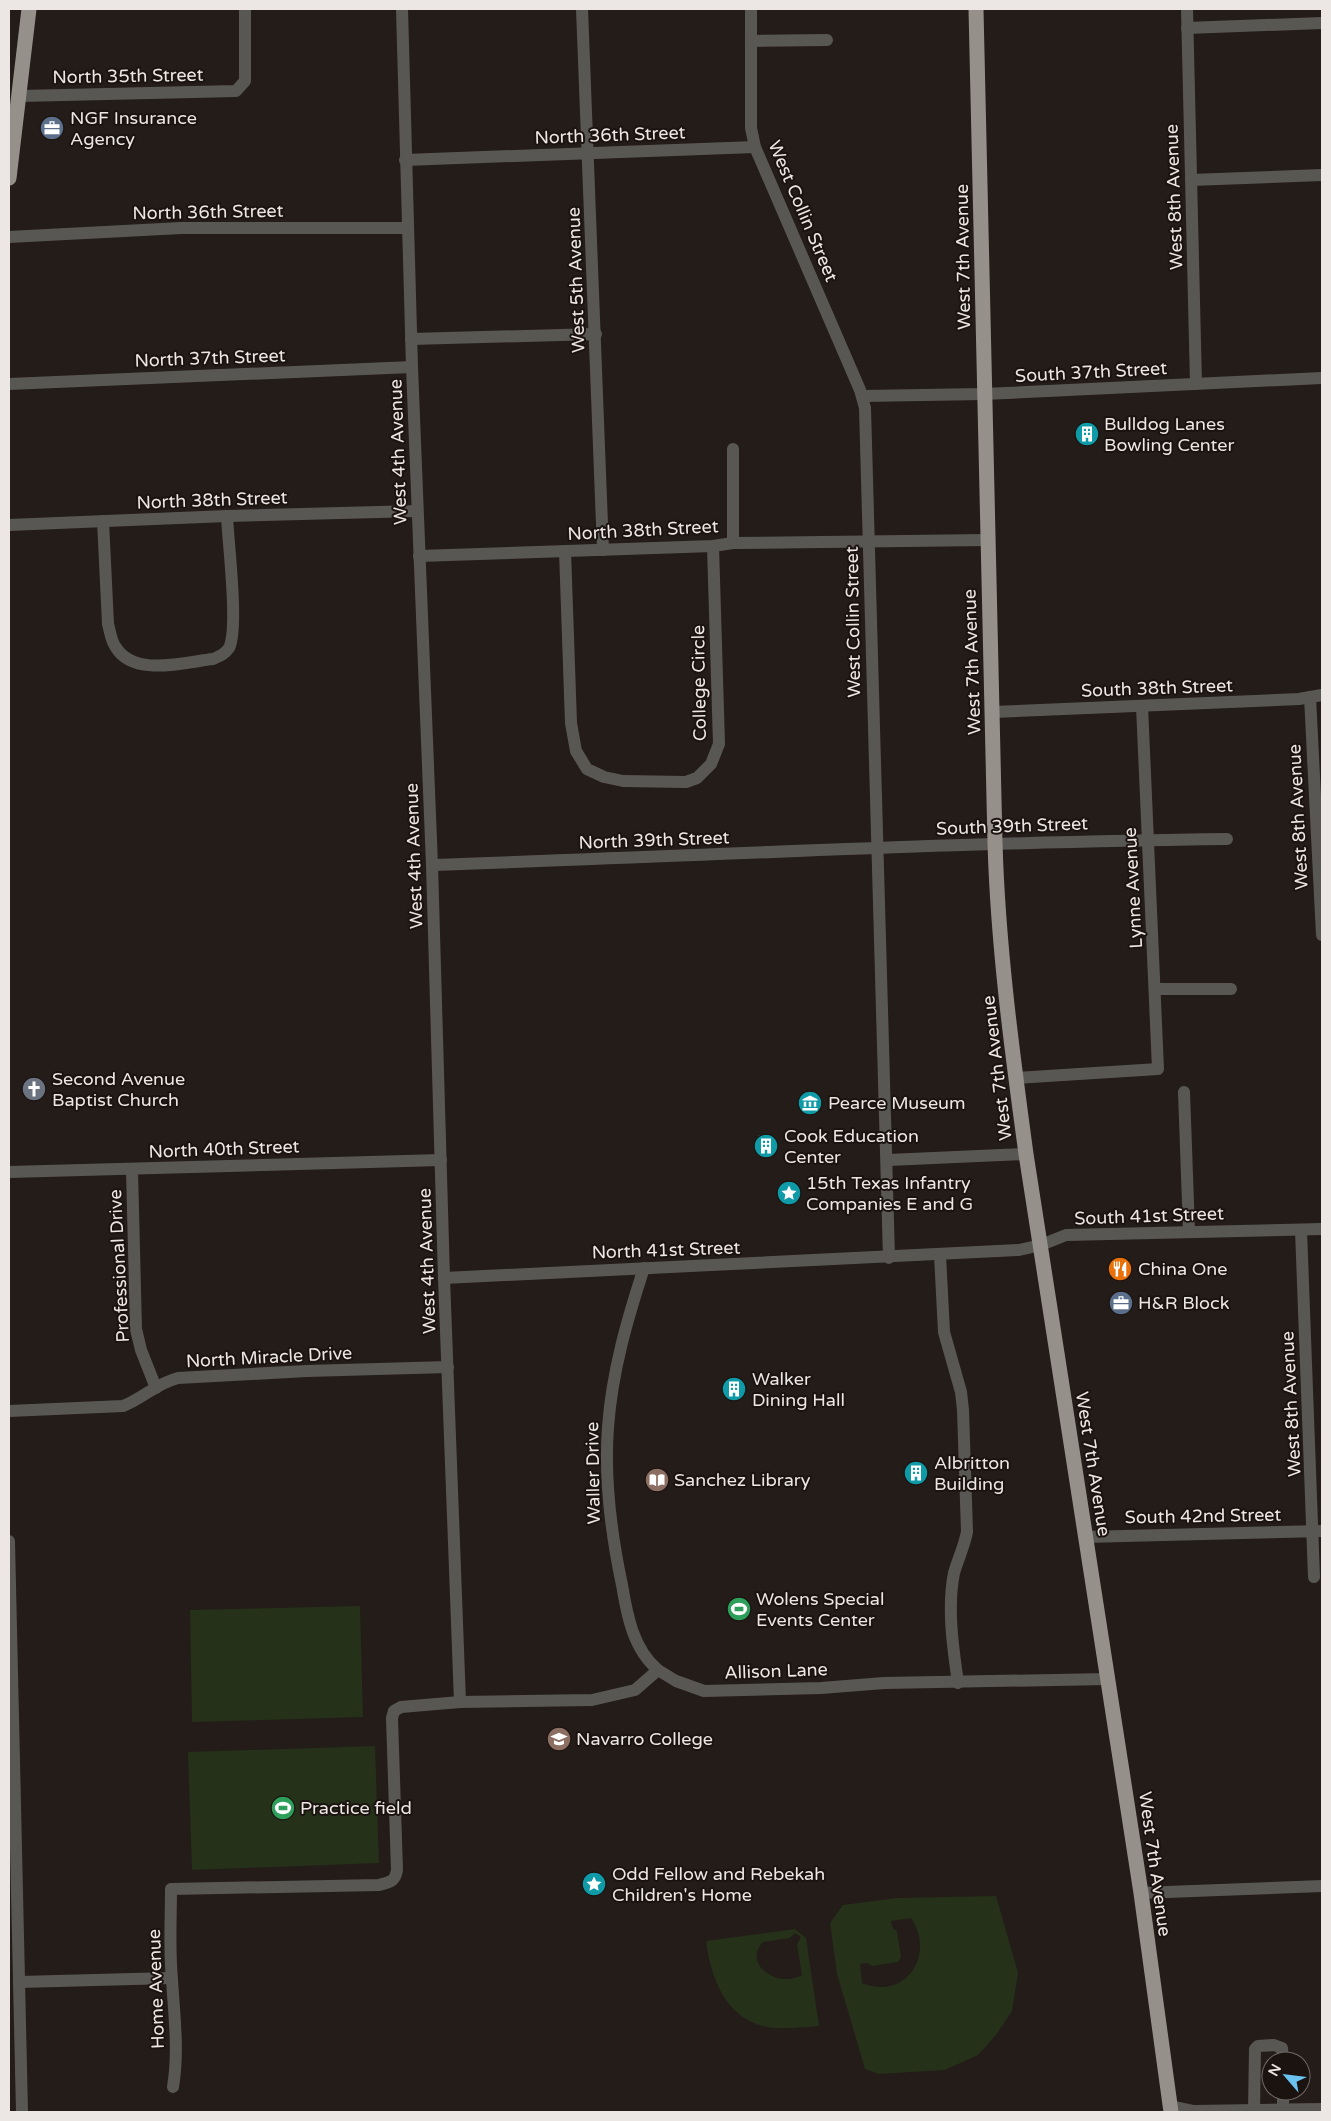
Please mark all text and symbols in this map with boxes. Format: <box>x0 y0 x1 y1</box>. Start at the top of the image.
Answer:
street label: North 35th Street <box>52 64 204 88</box>
place label: NGF Insurance Agency <box>70 107 197 150</box>
office icon: NGF Insurance Agency <box>39 115 65 141</box>
street label: North 36th Street <box>534 121 686 149</box>
street label: West 8th Avenue <box>1160 124 1188 270</box>
street label: West Collin Street <box>763 137 843 285</box>
street label: West 7th Avenue <box>951 184 975 330</box>
street label: North 36th Street <box>132 200 284 224</box>
street label: West 5th Avenue <box>562 207 590 353</box>
street label: North 37th Street <box>134 344 286 372</box>
street label: South 37th Street <box>1014 357 1168 387</box>
street label: West 4th Avenue <box>384 379 412 525</box>
place label: Bulldog Lanes Bowling Center <box>1104 413 1235 456</box>
building icon: Bulldog Lanes Bowling Center <box>1074 421 1100 447</box>
street label: North 38th Street <box>136 486 288 514</box>
street label: North 38th Street <box>567 515 719 545</box>
street label: West Collin Street <box>841 546 865 698</box>
street label: West 7th Avenue <box>958 589 986 735</box>
street label: College Circle <box>687 625 711 741</box>
street label: South 38th Street <box>1081 674 1233 702</box>
street label: West 8th Avenue <box>1283 744 1313 890</box>
street label: West 4th Avenue <box>400 783 428 929</box>
street label: South 39th Street <box>936 812 1088 840</box>
street label: North 39th Street <box>578 826 730 854</box>
street label: Lynne Avenue <box>1119 827 1147 949</box>
street label: West 7th Avenue <box>977 994 1017 1142</box>
place label: Second Avenue Baptist Church <box>52 1068 185 1111</box>
church icon: Second Avenue Baptist Church <box>21 1076 47 1102</box>
museum icon: Pearce Museum <box>797 1090 823 1116</box>
place label: Pearce Museum <box>828 1092 966 1114</box>
place label: Cook Education Center <box>784 1125 919 1168</box>
building icon: Cook Education Center <box>753 1133 779 1159</box>
street label: North 40th Street <box>148 1135 300 1163</box>
place label: 15th Texas Infantry Companies E and G <box>806 1172 973 1215</box>
place icon: 15th Texas Infantry Companies E and G <box>776 1180 802 1206</box>
street label: West 4th Avenue <box>413 1188 441 1334</box>
street label: Professional Drive <box>104 1189 134 1343</box>
street label: South 41st Street <box>1074 1202 1224 1230</box>
street label: North 41st Street <box>591 1236 741 1264</box>
restaurant icon: China One <box>1107 1256 1133 1282</box>
place label: China One <box>1138 1258 1227 1280</box>
office icon: H&R Block <box>1108 1290 1134 1316</box>
place label: H&R Block <box>1138 1292 1230 1314</box>
street label: West 8th Avenue <box>1276 1331 1306 1477</box>
street label: North Miracle Drive <box>185 1342 353 1372</box>
place label: Walker Dining Hall <box>752 1368 845 1411</box>
building icon: Walker Dining Hall <box>721 1376 747 1402</box>
street label: West 7th Avenue <box>1071 1390 1115 1538</box>
street label: Waller Drive <box>581 1421 605 1525</box>
place label: Albritton Building <box>934 1452 1010 1495</box>
building icon: Albritton Building <box>903 1460 929 1486</box>
library icon: Sanchez Library <box>644 1467 670 1493</box>
place label: Sanchez Library <box>674 1469 811 1491</box>
street label: South 42nd Street <box>1125 1504 1282 1528</box>
place label: Wolens Special Events Center <box>756 1588 884 1631</box>
sports icon: Wolens Special Events Center <box>726 1596 752 1622</box>
street label: Allison Lane <box>724 1658 828 1684</box>
school or university icon: Navarro College <box>546 1726 572 1752</box>
place label: Navarro College <box>576 1728 713 1750</box>
street label: West 7th Avenue <box>1134 1790 1176 1938</box>
sports icon: Practice field <box>270 1795 296 1821</box>
place label: Practice field <box>300 1797 412 1819</box>
place label: Odd Fellow and Rebekah Children's Home <box>612 1863 825 1906</box>
place icon: Odd Fellow and Rebekah Children's Home <box>581 1871 607 1897</box>
street label: Home Avenue <box>143 1929 169 2049</box>
north arrow <box>1261 2051 1311 2101</box>
text: N <box>1265 2061 1285 2079</box>

